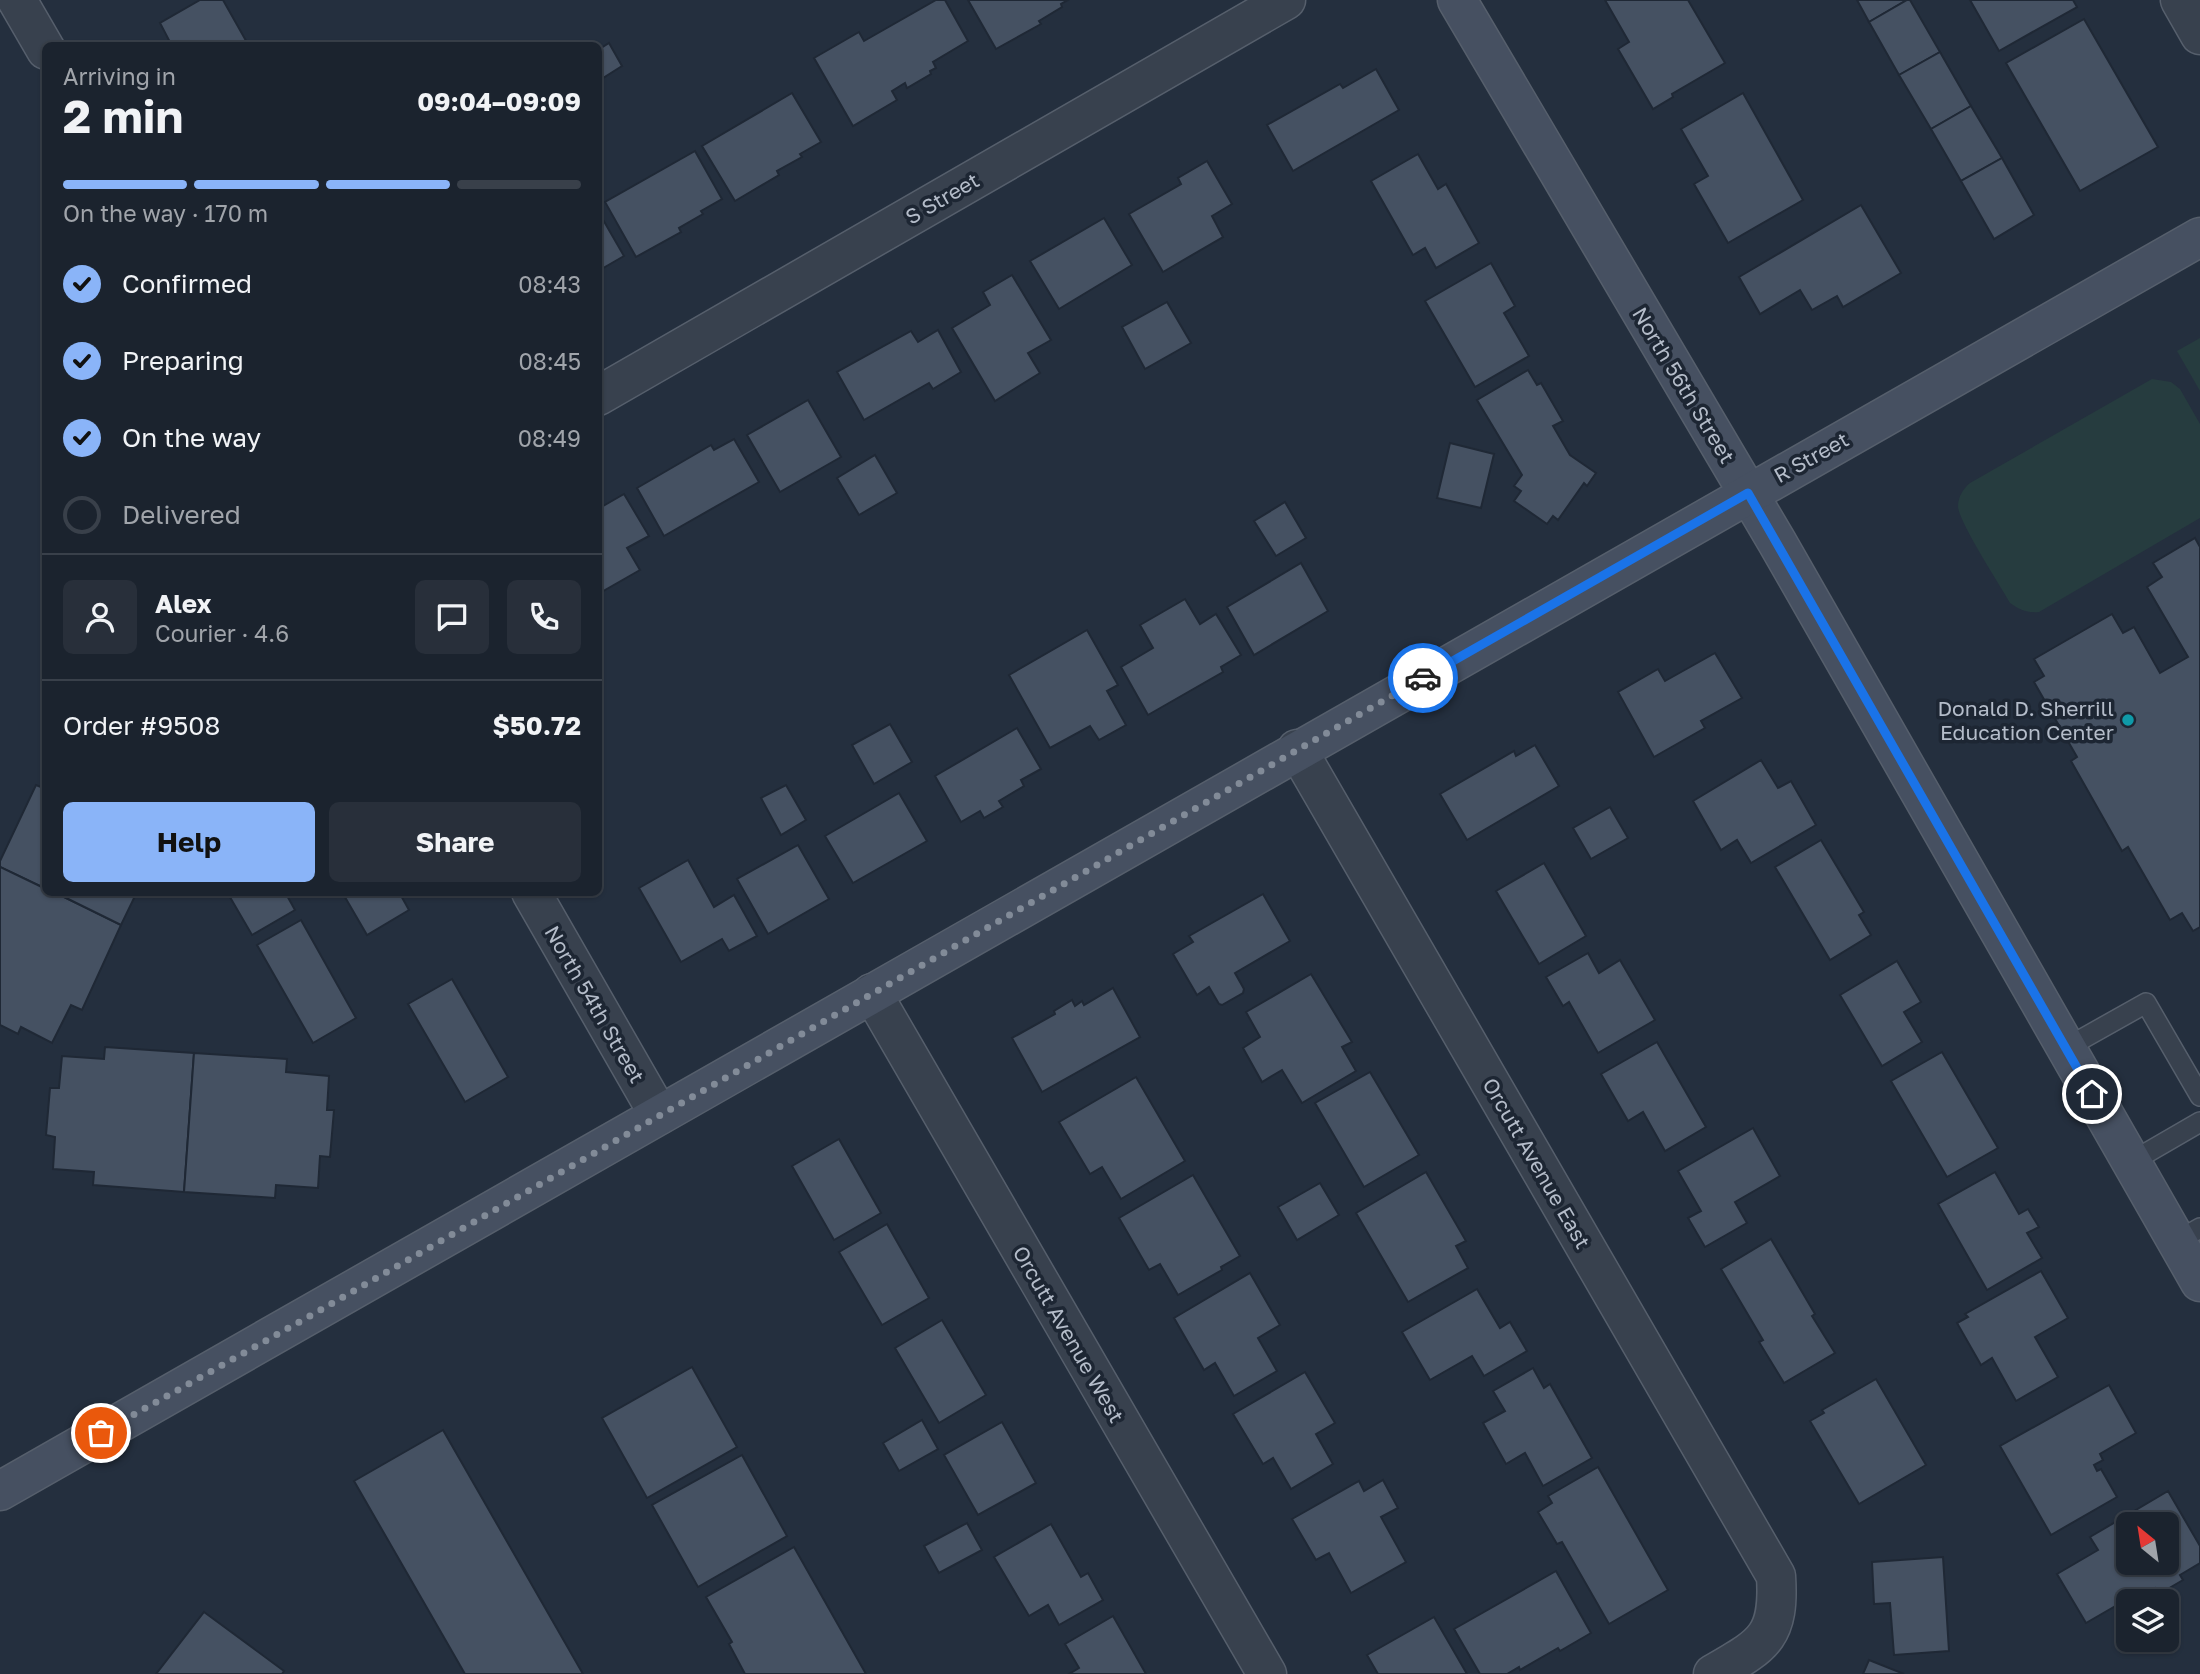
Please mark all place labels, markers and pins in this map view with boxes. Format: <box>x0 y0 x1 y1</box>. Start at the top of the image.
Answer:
place label: Donald D. Sherrill Education Center <box>1937 695 2114 745</box>
marker: Donald D. Sherrill Education Center <box>2120 712 2136 728</box>
pin <box>2062 1064 2122 1124</box>
pin <box>71 1403 131 1463</box>

